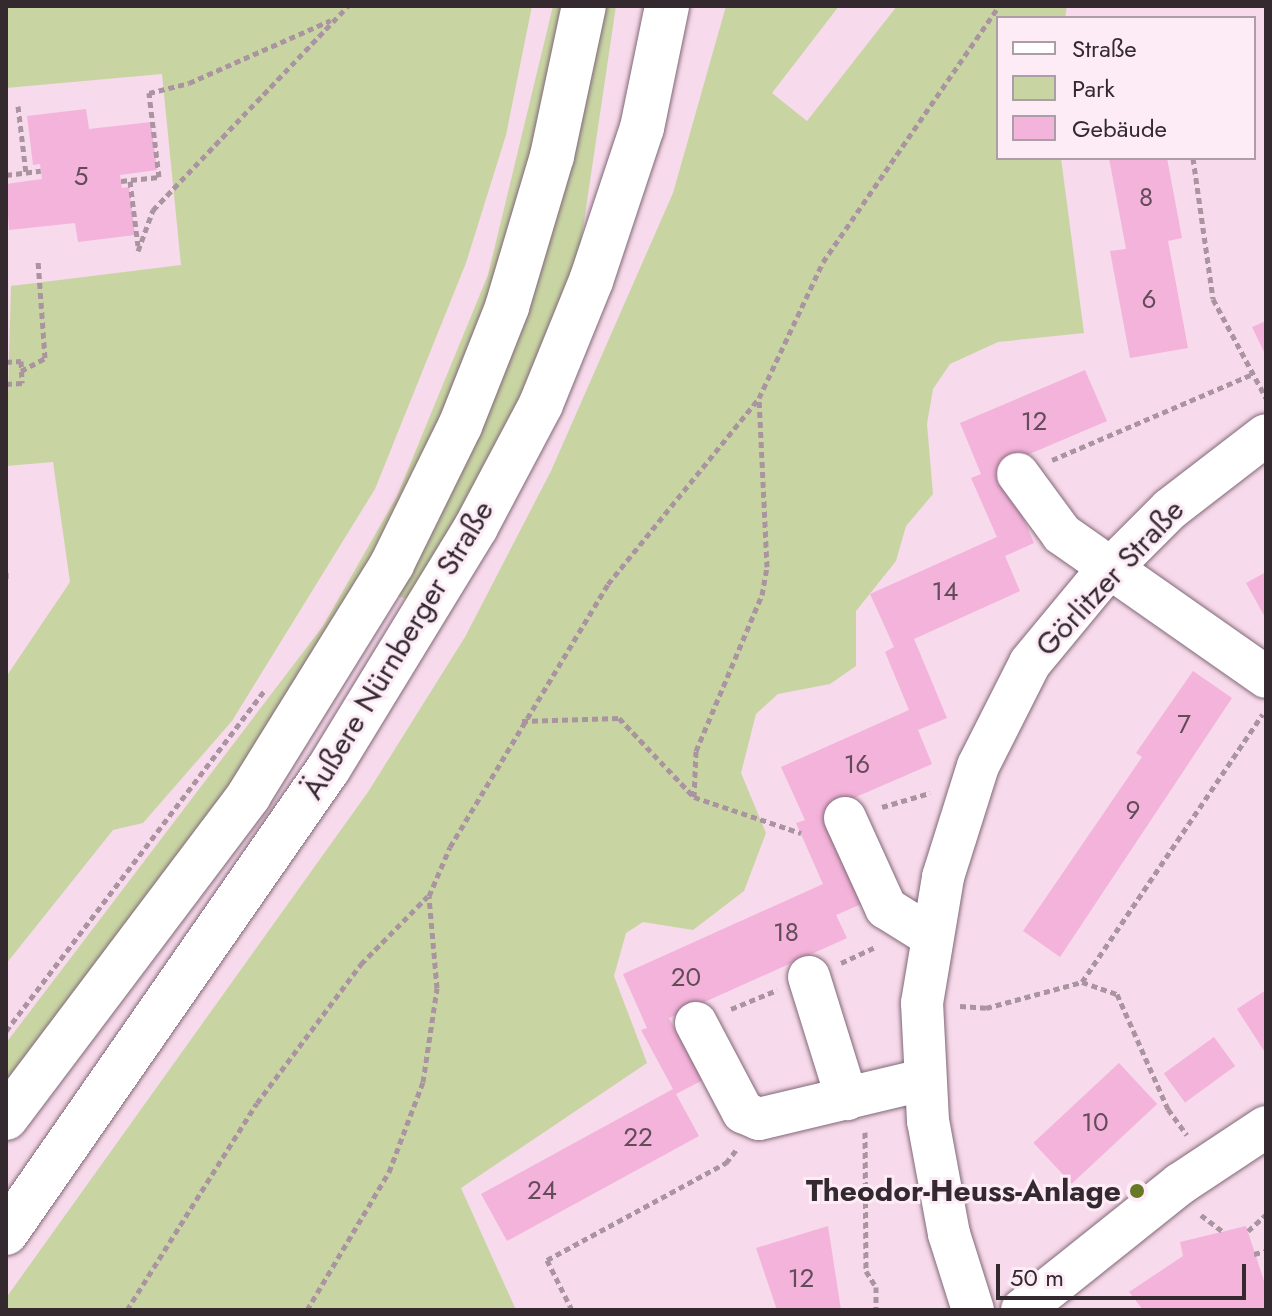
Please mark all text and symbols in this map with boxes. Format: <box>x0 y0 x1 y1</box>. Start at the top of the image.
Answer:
legend <box>996 16 1256 160</box>
text: Straße <box>1072 31 1137 66</box>
text: Park <box>1072 71 1115 106</box>
text: Gebäude <box>1072 111 1167 146</box>
house number: 5 <box>74 161 88 193</box>
house number: 8 <box>1139 182 1153 214</box>
house number: 6 <box>1142 284 1156 316</box>
house number: 12 <box>1021 406 1047 438</box>
street label: Görlitzer Straße <box>1028 492 1192 664</box>
street label: Äußere Nürnberger Straße <box>295 494 501 806</box>
house number: 14 <box>932 576 958 608</box>
house number: 7 <box>1177 709 1191 741</box>
house number: 16 <box>844 749 870 781</box>
house number: 9 <box>1126 795 1140 827</box>
house number: 18 <box>773 917 799 949</box>
house number: 20 <box>671 962 701 994</box>
house number: 10 <box>1081 1107 1109 1139</box>
house number: 22 <box>623 1122 653 1154</box>
place label: Theodor-Heuss-Anlage <box>806 1173 1121 1209</box>
house number: 24 <box>527 1175 557 1207</box>
marker: Theodor-Heuss-Anlage <box>1128 1182 1146 1200</box>
scale bar <box>1000 1248 1250 1298</box>
text: 50 m <box>1010 1260 1064 1295</box>
house number: 12 <box>788 1263 814 1295</box>

